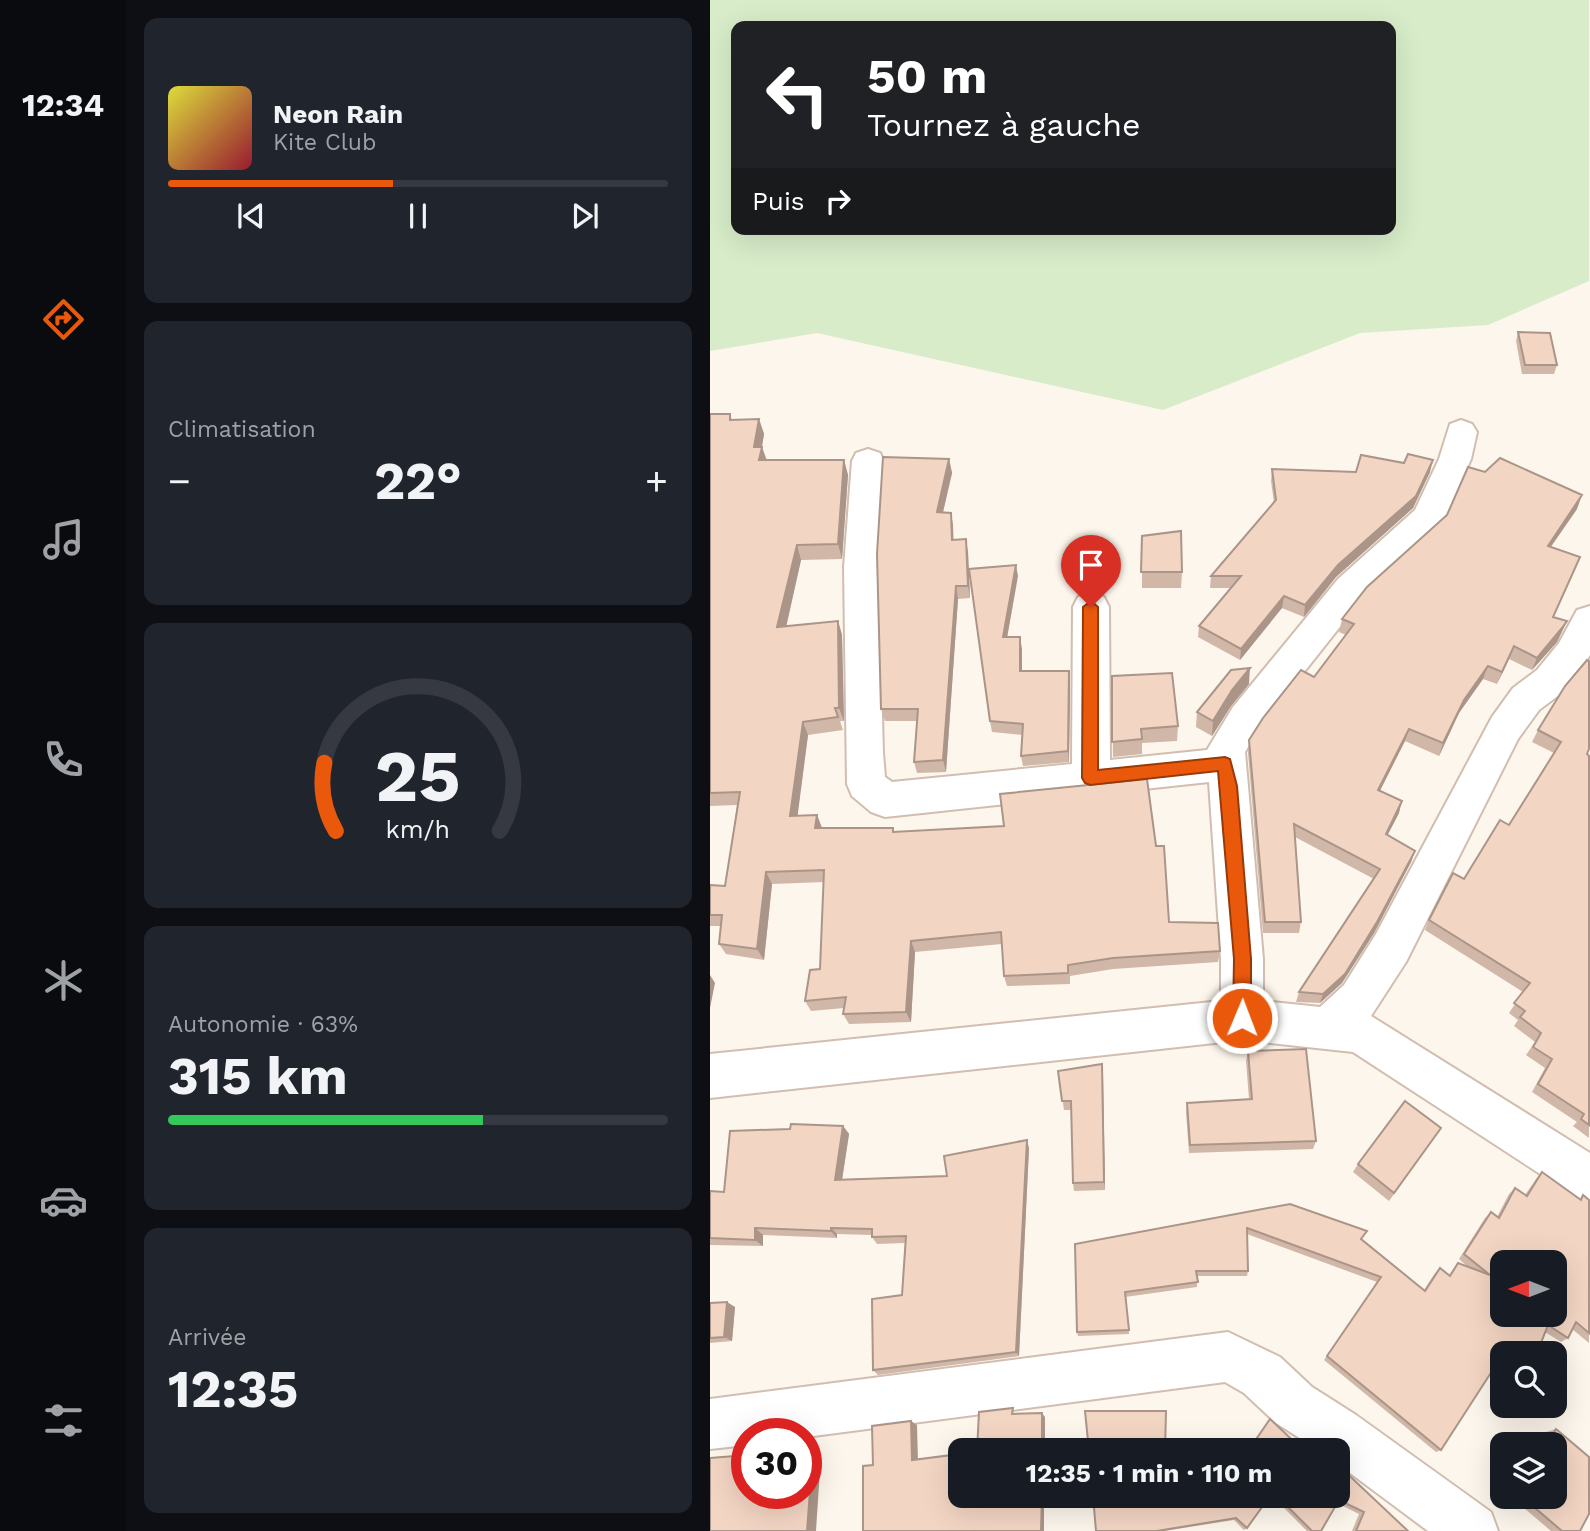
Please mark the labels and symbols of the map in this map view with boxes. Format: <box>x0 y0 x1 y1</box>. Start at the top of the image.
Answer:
pin <box>1061 535 1121 607</box>
position arrow <box>1205 981 1279 1055</box>
north arrow <box>1490 1250 1568 1326</box>
speed limit sign: 30 <box>731 1418 822 1509</box>

